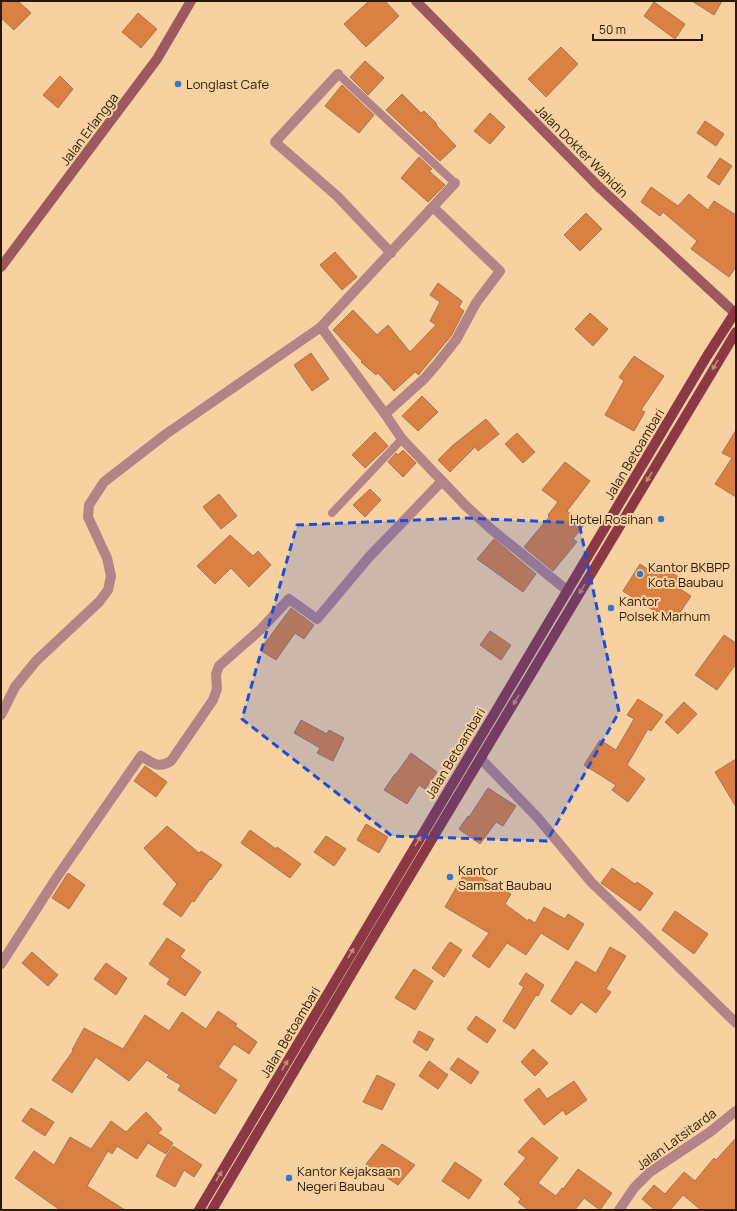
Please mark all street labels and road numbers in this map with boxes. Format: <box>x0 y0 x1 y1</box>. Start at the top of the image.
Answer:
street label: Jalan Erlangga <box>56 89 122 169</box>
street label: Jalan Dokter Wahidin <box>532 101 632 201</box>
street label: Jalan Betoambari <box>600 405 668 503</box>
street label: Jalan Betoambari <box>421 704 489 802</box>
street label: Jalan Betoambari <box>256 983 324 1081</box>
street label: Jalan Latsitarda <box>632 1104 720 1174</box>

